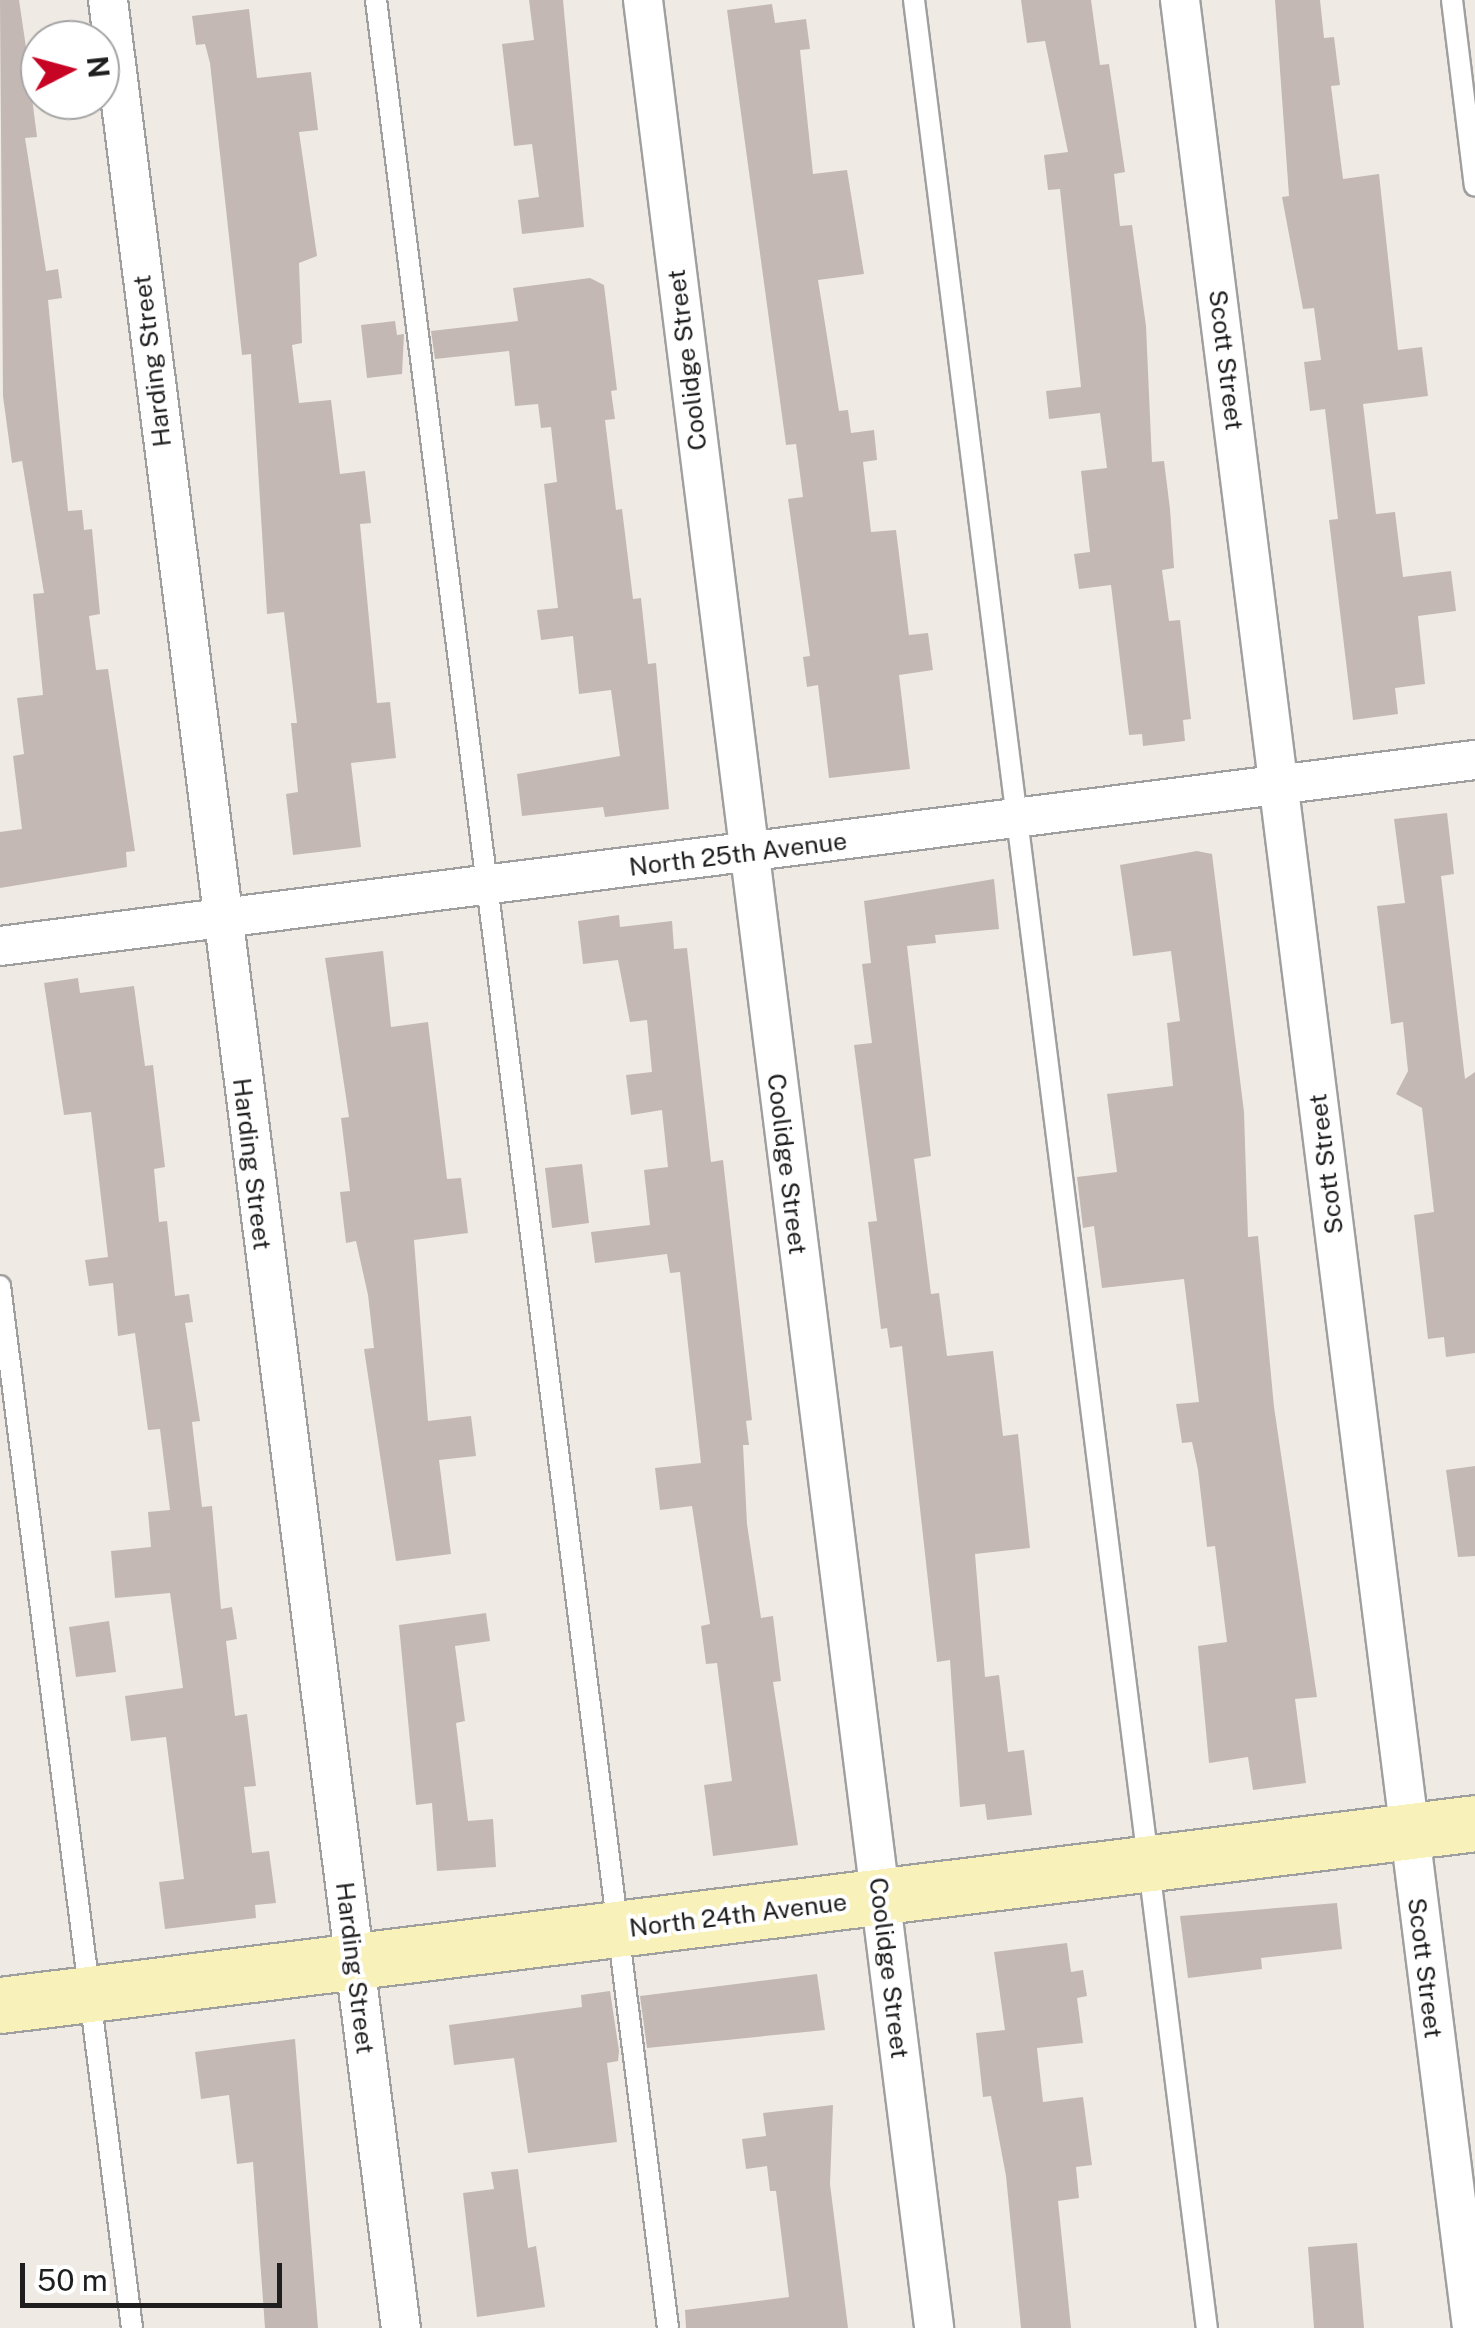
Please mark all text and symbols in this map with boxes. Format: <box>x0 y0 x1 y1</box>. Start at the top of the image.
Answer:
north arrow <box>20 20 120 120</box>
text: N <box>81 54 116 80</box>
street label: Coolidge Street <box>661 268 713 452</box>
street label: Harding Street <box>127 273 177 449</box>
street label: Scott Street <box>1203 288 1249 432</box>
street label: North 25th Avenue <box>627 826 849 882</box>
street label: Coolidge Street <box>761 1072 813 1256</box>
street label: Harding Street <box>227 1076 277 1252</box>
street label: Scott Street <box>1303 1092 1349 1236</box>
street label: Coolidge Street <box>863 1876 915 2060</box>
street label: Harding Street <box>330 1880 380 2056</box>
street label: North 24th Avenue <box>627 1887 849 1943</box>
street label: Scott Street <box>1402 1896 1448 2040</box>
scale bar <box>25 2243 288 2305</box>
text: 50 m <box>37 2262 108 2298</box>

